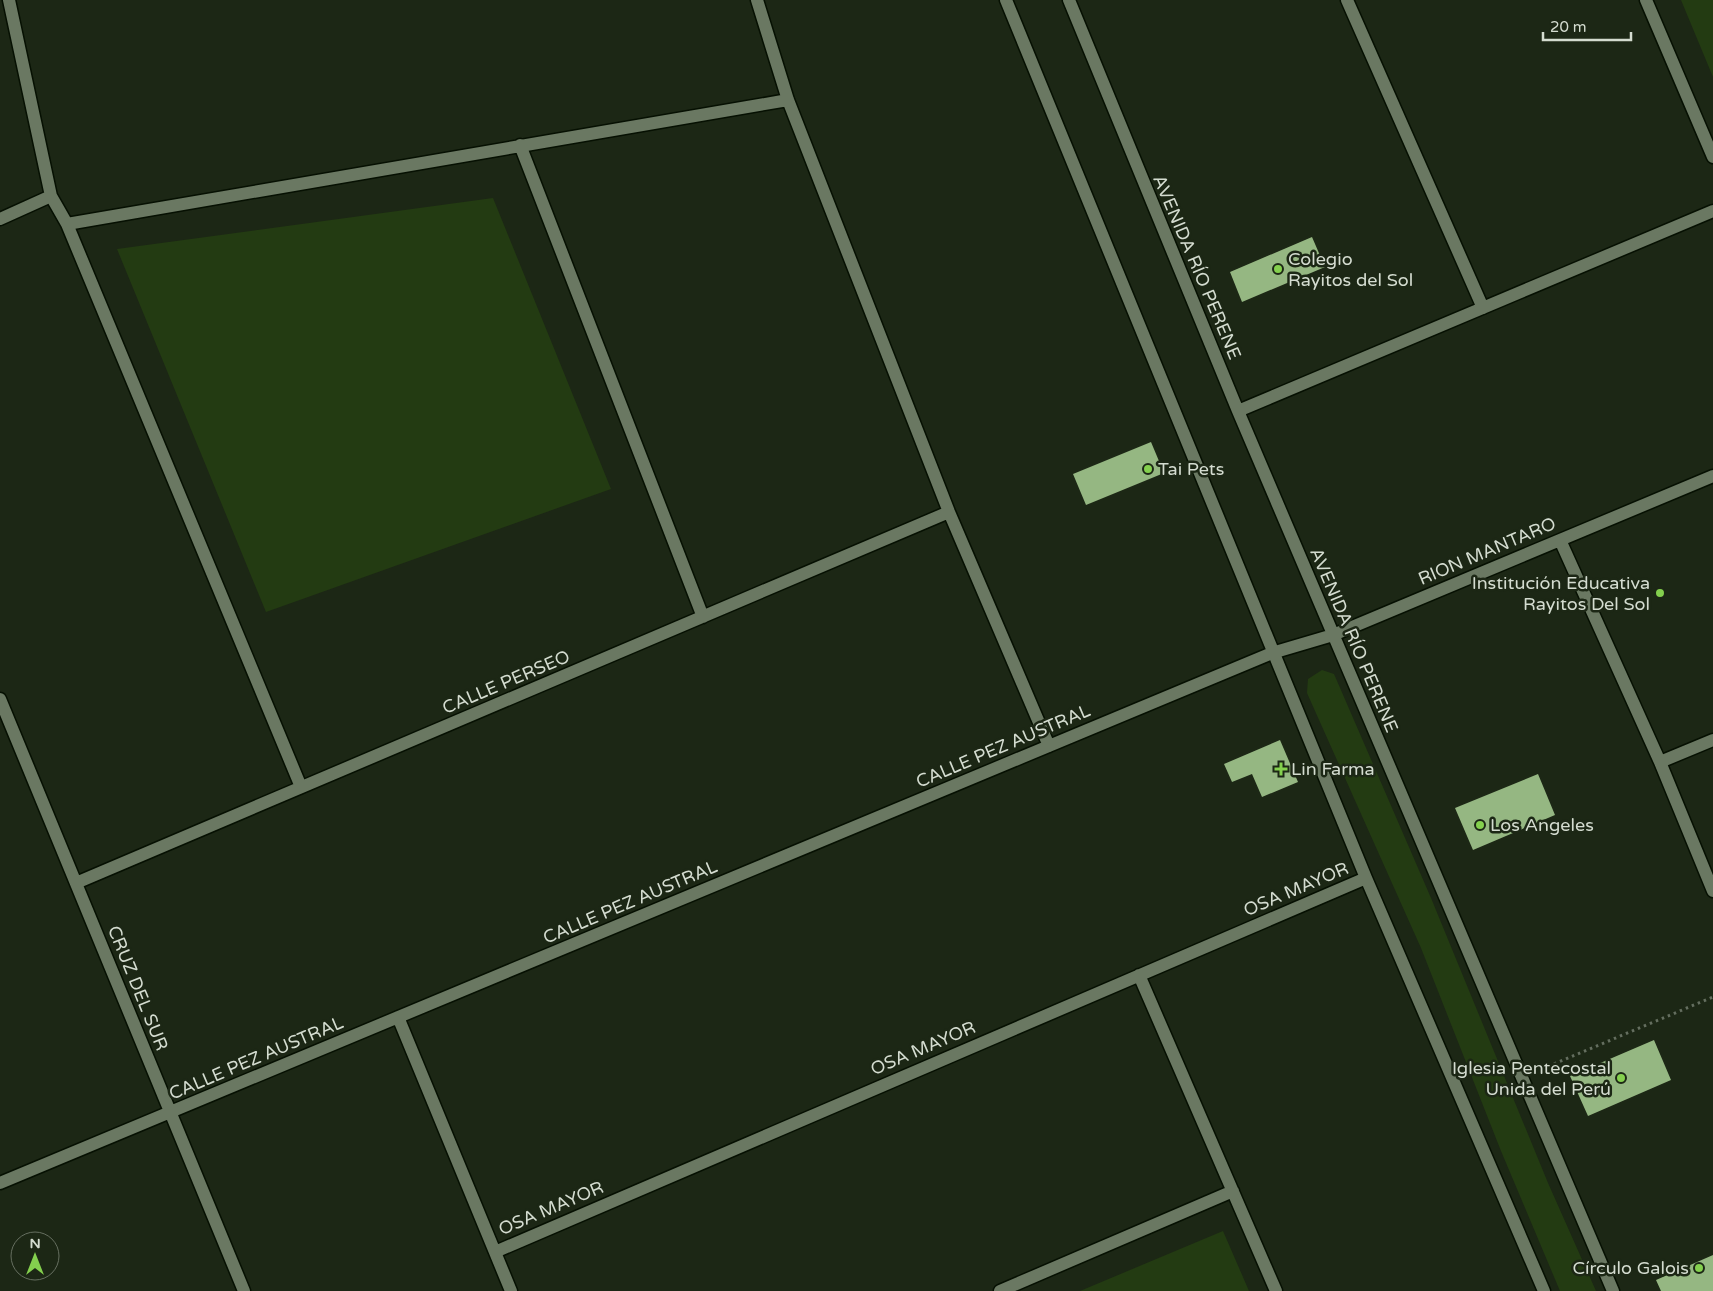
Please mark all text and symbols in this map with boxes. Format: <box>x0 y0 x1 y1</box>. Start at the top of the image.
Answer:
scale bar <box>1543 10 1630 42</box>
text: 20 m <box>1550 18 1587 36</box>
street label: AVENIDA RÍO PERENE <box>1148 171 1246 363</box>
place label: Colegio Rayitos del Sol <box>1288 248 1413 291</box>
marker: Colegio Rayitos del Sol <box>1272 263 1284 275</box>
place label: Tai Pets <box>1158 458 1224 480</box>
marker: Tai Pets <box>1142 463 1154 475</box>
street label: RION MANTARO <box>1415 512 1559 590</box>
street label: AVENIDA RÍO PERENE <box>1305 544 1403 736</box>
place label: Institución Educativa Rayitos Del Sol <box>1472 572 1650 615</box>
marker: Institución Educativa Rayitos Del Sol <box>1654 587 1666 599</box>
street label: CALLE PERSEO <box>439 645 573 719</box>
street label: CALLE PEZ AUSTRAL <box>912 699 1094 793</box>
place label: Lin Farma <box>1291 758 1375 780</box>
marker: Lin Farma <box>1275 763 1287 775</box>
place label: Los Angeles <box>1490 814 1594 836</box>
marker: Los Angeles <box>1474 819 1486 831</box>
street label: CALLE PEZ AUSTRAL <box>539 855 721 949</box>
street label: OSA MAYOR <box>1240 857 1352 921</box>
street label: CRUZ DEL SUR <box>103 922 173 1054</box>
street label: CALLE PEZ AUSTRAL <box>165 1011 347 1105</box>
street label: OSA MAYOR <box>867 1016 979 1080</box>
place label: Iglesia Pentecostal Unida del Perú <box>1452 1057 1611 1100</box>
marker: Iglesia Pentecostal Unida del Perú <box>1615 1072 1627 1084</box>
street label: OSA MAYOR <box>495 1176 607 1240</box>
north arrow <box>10 1231 60 1281</box>
text: N <box>29 1235 41 1252</box>
place label: Círculo Galois <box>1572 1257 1689 1279</box>
marker: Círculo Galois <box>1693 1262 1705 1274</box>

